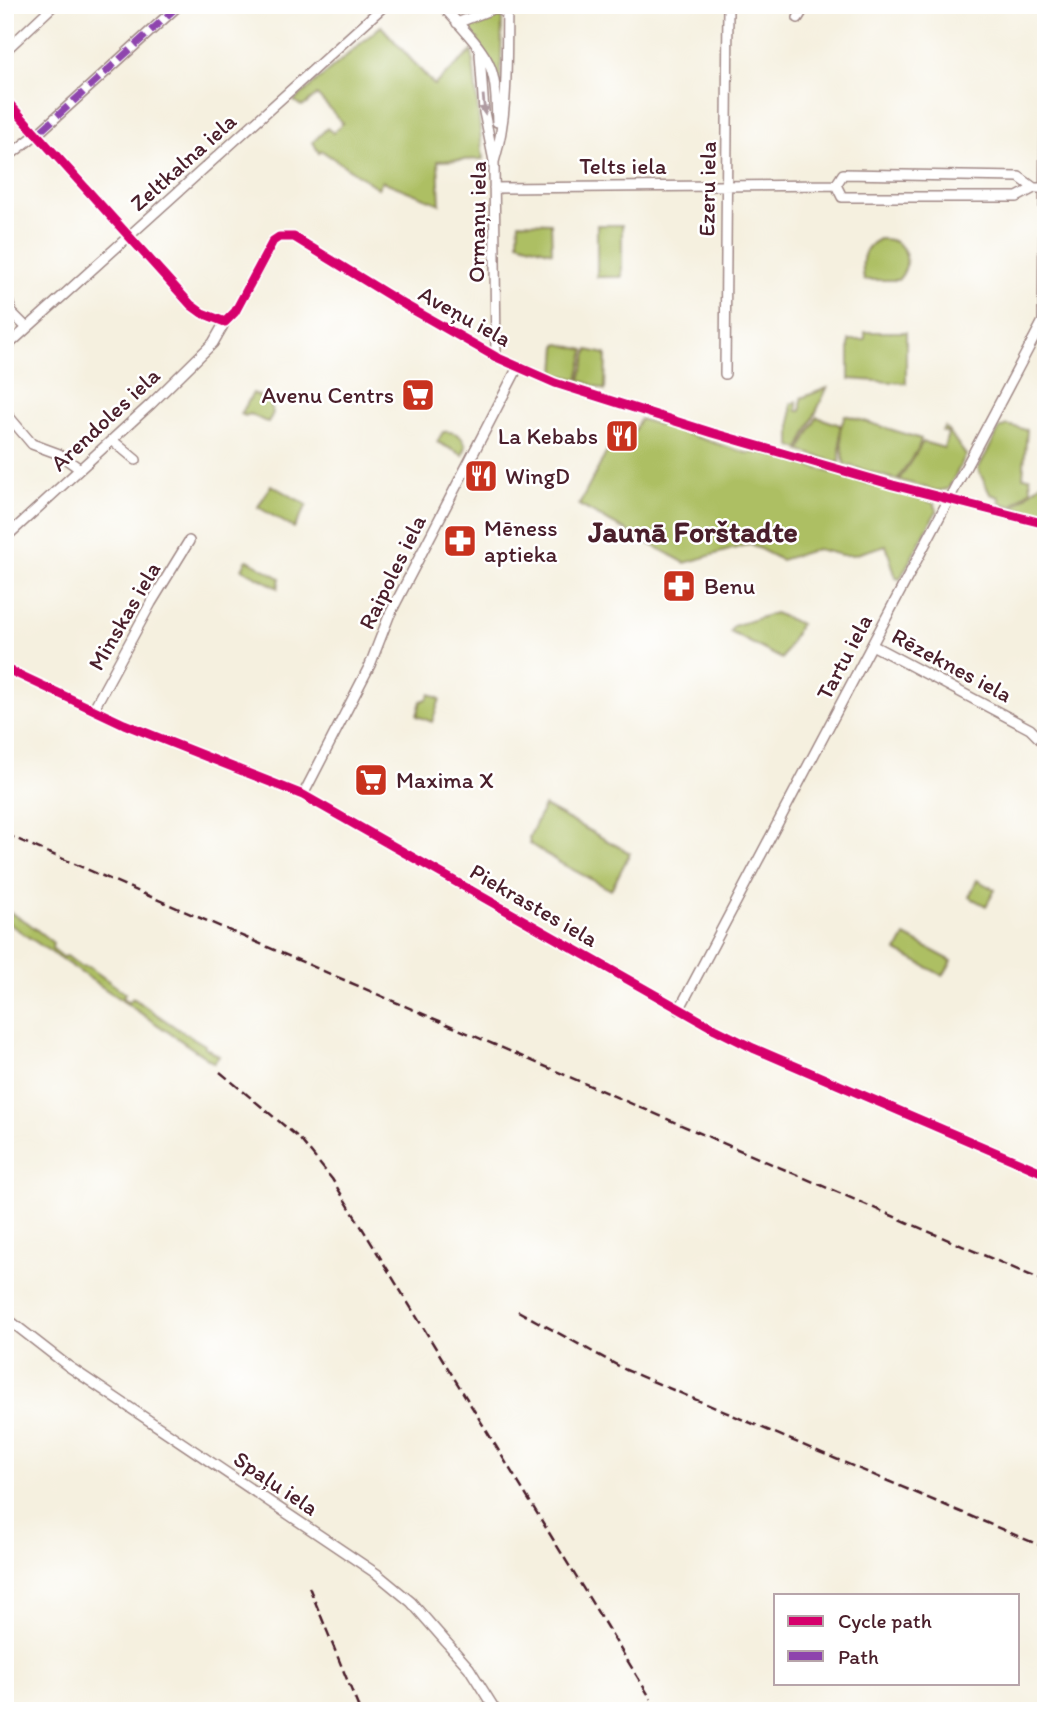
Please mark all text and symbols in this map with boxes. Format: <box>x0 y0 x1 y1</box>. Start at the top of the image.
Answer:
one-way arrow <box>479 95 490 117</box>
street label: Zeltkalna iela <box>124 107 242 217</box>
street label: Ezeru iela <box>692 141 722 237</box>
street label: Telts iela <box>579 152 667 180</box>
street label: Ormaņu iela <box>462 161 492 283</box>
street label: Aveņu iela <box>414 279 516 353</box>
street label: Arendoles iela <box>44 361 166 477</box>
supermarket icon: Avenu Centrs <box>399 376 437 414</box>
place label: Avenu Centrs <box>261 381 394 409</box>
restaurant icon: La Kebabs <box>603 417 641 455</box>
place label: La Kebabs <box>498 422 598 450</box>
restaurant icon: WingD <box>462 457 500 495</box>
place label: WingD <box>505 462 570 490</box>
street label: Raipoles iela <box>352 510 432 634</box>
district label: Jaunā Forštadte <box>587 513 798 550</box>
place label: Mēness aptieka <box>484 514 558 568</box>
pharmacy icon: Mēness aptieka <box>441 522 479 560</box>
street label: Minskas iela <box>82 557 166 675</box>
pharmacy icon: Benu <box>660 567 698 605</box>
place label: Benu <box>704 572 756 600</box>
street label: Tartu iela <box>810 609 878 705</box>
street label: Rēzeknes iela <box>887 622 1017 708</box>
supermarket icon: Maxima X <box>352 761 390 799</box>
place label: Maxima X <box>396 766 494 794</box>
street label: Piekrastes iela <box>465 857 603 953</box>
street label: Spaļu iela <box>228 1445 324 1521</box>
legend <box>774 1594 1020 1684</box>
text: Cycle path <box>838 1608 932 1633</box>
text: Path <box>838 1644 879 1669</box>

